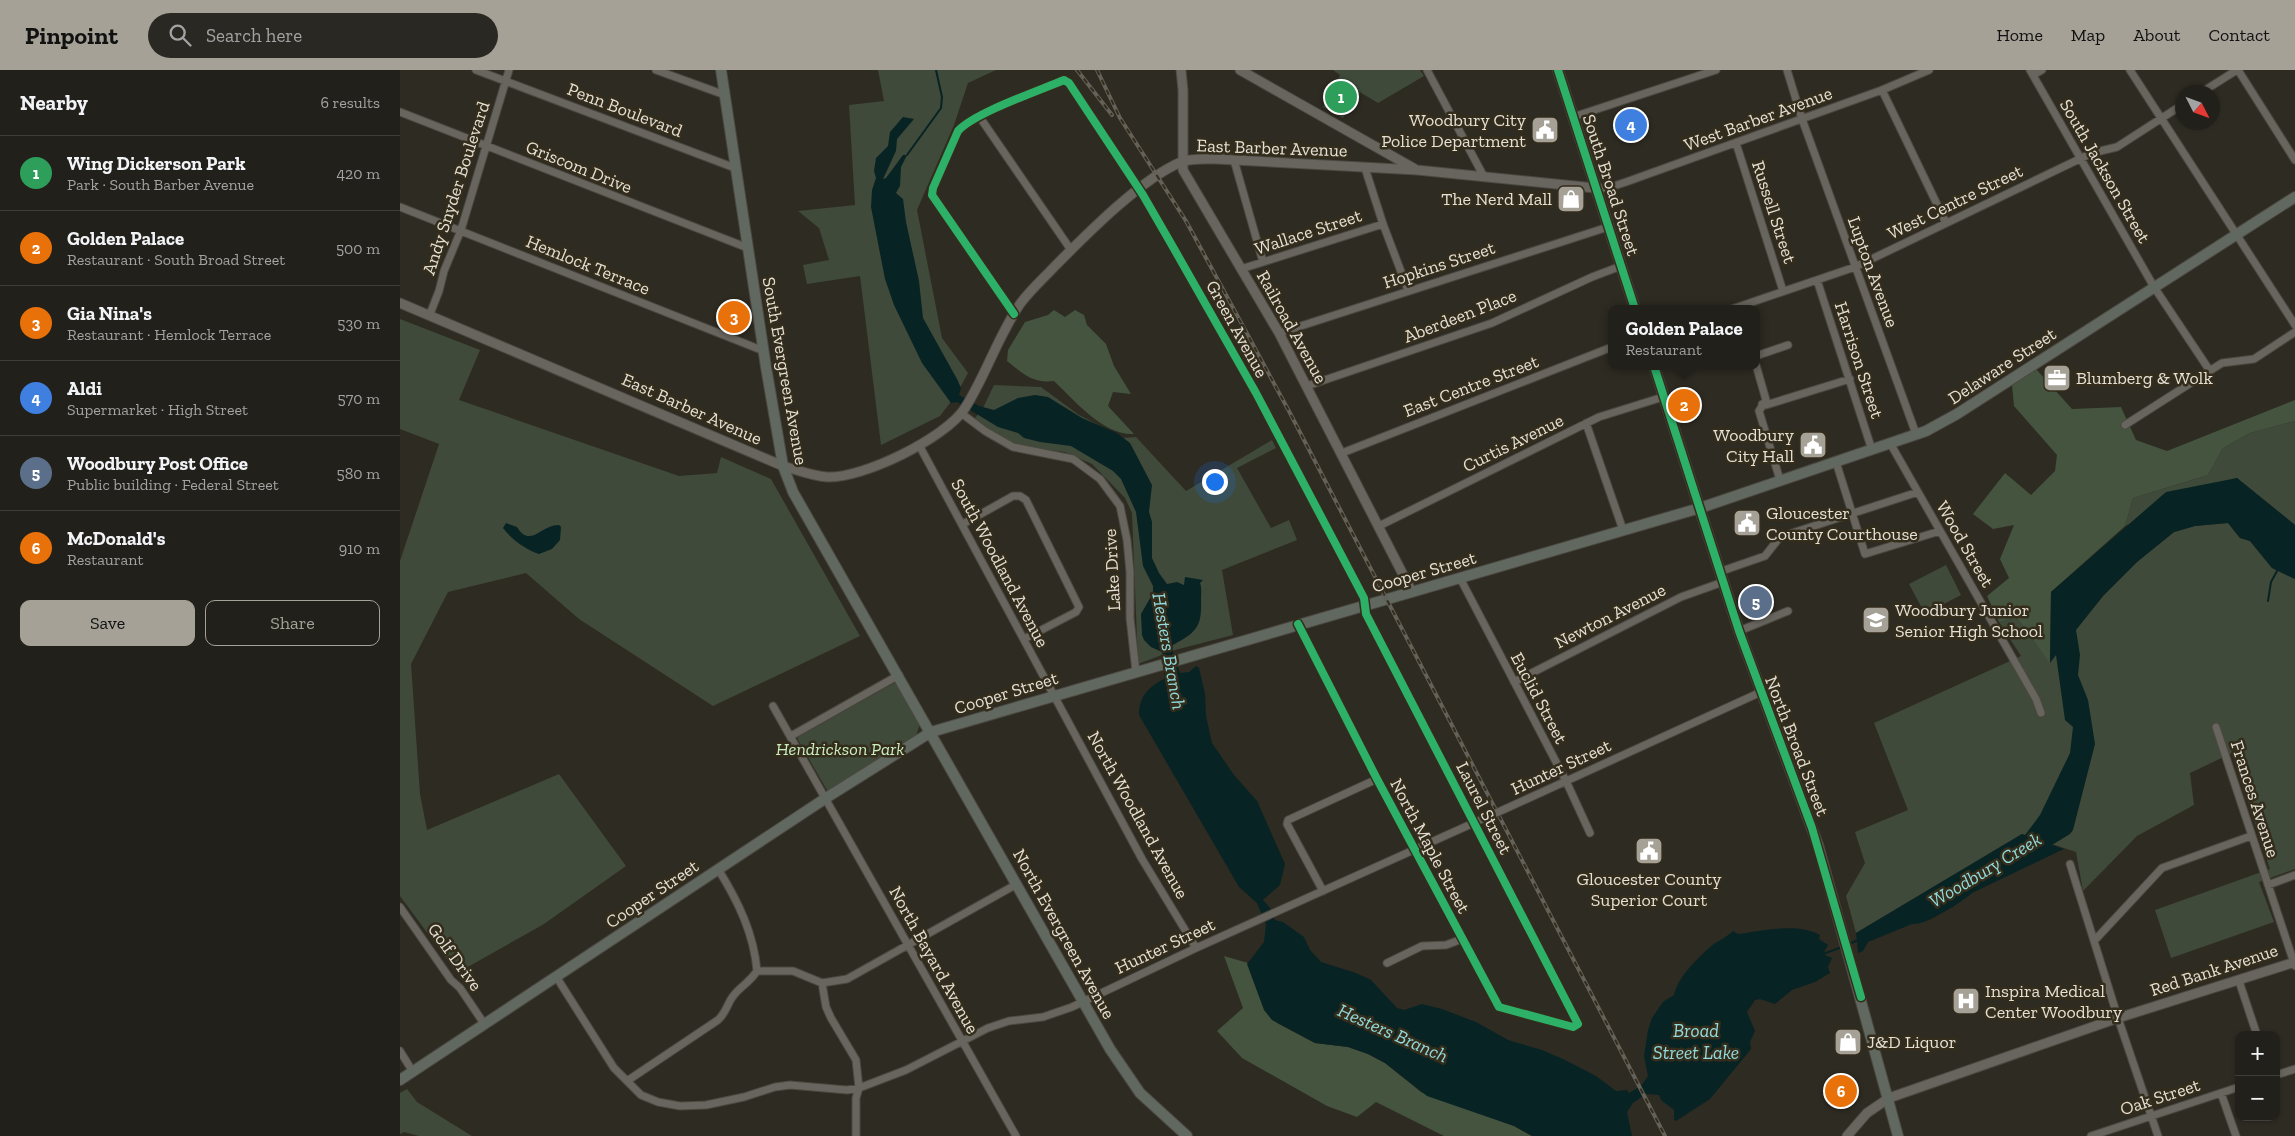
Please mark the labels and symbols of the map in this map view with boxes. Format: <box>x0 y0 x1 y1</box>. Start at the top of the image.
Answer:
street label: Penn Boulevard <box>564 78 686 142</box>
pin: 1 <box>1325 78 1357 116</box>
street label: West Barber Avenue <box>1681 82 1835 156</box>
north arrow <box>2175 85 2220 130</box>
street label: South Jackson Street <box>2055 95 2155 247</box>
street label: Andy Snyder Boulevard <box>418 98 494 278</box>
pin: 4 <box>1615 106 1647 144</box>
place label: Woodbury City Police Department <box>1381 109 1527 152</box>
street label: South Broad Street <box>1578 112 1644 259</box>
public building icon: Woodbury City Police Department <box>1530 115 1560 145</box>
street label: East Barber Avenue <box>1196 134 1348 162</box>
street label: Griscom Drive <box>523 136 635 198</box>
street label: Russell Street <box>1747 158 1801 266</box>
street label: West Centre Street <box>1884 160 2026 244</box>
shop icon: The Nerd Mall <box>1556 184 1586 214</box>
place label: The Nerd Mall <box>1441 188 1552 210</box>
street label: Wallace Street <box>1252 204 1365 260</box>
street label: Lupton Avenue <box>1843 214 1903 330</box>
street label: Hemlock Terrace <box>523 230 653 300</box>
street label: Hopkins Street <box>1380 236 1498 293</box>
street label: Railroad Avenue <box>1252 267 1332 387</box>
street label: South Evergreen Avenue <box>758 275 812 467</box>
street label: Green Avenue <box>1201 277 1273 381</box>
street label: Aberdeen Place <box>1400 284 1520 348</box>
pin: 3 <box>718 298 750 336</box>
street label: Harrison Street <box>1830 299 1888 421</box>
street label: Delaware Street <box>1944 323 2060 409</box>
street label: East Centre Street <box>1401 350 1542 422</box>
office icon: Blumberg & Wolk <box>2042 363 2072 393</box>
place label: Blumberg & Wolk <box>2076 367 2213 389</box>
street label: East Barber Avenue <box>619 368 765 450</box>
pin: 2 <box>1668 386 1700 424</box>
street label: Curtis Avenue <box>1459 409 1567 477</box>
place label: Woodbury City Hall <box>1713 424 1795 467</box>
public building icon: Woodbury City Hall <box>1798 430 1828 460</box>
your location <box>1202 469 1228 495</box>
street label: South Woodland Avenue <box>946 475 1054 651</box>
street label: Wood Street <box>1932 497 1999 591</box>
place label: Gloucester County Courthouse <box>1766 502 1918 545</box>
public building icon: Gloucester County Courthouse <box>1732 508 1762 538</box>
street label: Lake Drive <box>1099 528 1125 612</box>
street label: Cooper Street <box>1369 547 1479 597</box>
street label: Newton Avenue <box>1551 579 1669 653</box>
pin: 5 <box>1740 583 1772 621</box>
water label: Hesters Branch <box>1147 591 1191 711</box>
place label: Woodbury Junior Senior High School <box>1895 599 2043 642</box>
school or university icon: Woodbury Junior Senior High School <box>1861 605 1891 635</box>
street label: Euclid Street <box>1506 649 1572 748</box>
street label: Cooper Street <box>952 667 1061 719</box>
street label: North Broad Street <box>1760 673 1834 819</box>
street label: North Woodland Avenue <box>1083 727 1193 903</box>
street label: Hunter Street <box>1508 734 1615 800</box>
park label: Hendrickson Park <box>776 738 904 760</box>
street label: Frances Avenue <box>2226 738 2284 860</box>
street label: Laurel Street <box>1451 758 1517 858</box>
street label: North Maple Street <box>1385 775 1475 917</box>
water label: Woodbury Creek <box>1925 827 2045 913</box>
public building icon: Gloucester County Superior Court <box>1634 836 1664 866</box>
street label: North Evergreen Avenue <box>1008 845 1120 1023</box>
street label: Cooper Street <box>601 855 703 933</box>
place label: Gloucester County Superior Court <box>1577 868 1722 911</box>
street label: North Bayard Avenue <box>884 882 984 1038</box>
street label: Hunter Street <box>1112 913 1219 979</box>
street label: Golf Drive <box>423 919 487 995</box>
street label: Red Bank Avenue <box>2147 939 2281 1001</box>
place label: Inspira Medical Center Woodbury <box>1985 980 2123 1023</box>
hospital icon: Inspira Medical Center Woodbury <box>1951 986 1981 1016</box>
water label: Hesters Branch <box>1334 998 1452 1068</box>
water label: Broad Street Lake <box>1653 1019 1739 1064</box>
shop icon: J&D Liquor <box>1833 1027 1863 1057</box>
place label: J&D Liquor <box>1867 1031 1956 1053</box>
pin: 6 <box>1825 1072 1857 1110</box>
street label: Oak Street <box>2117 1074 2203 1120</box>

